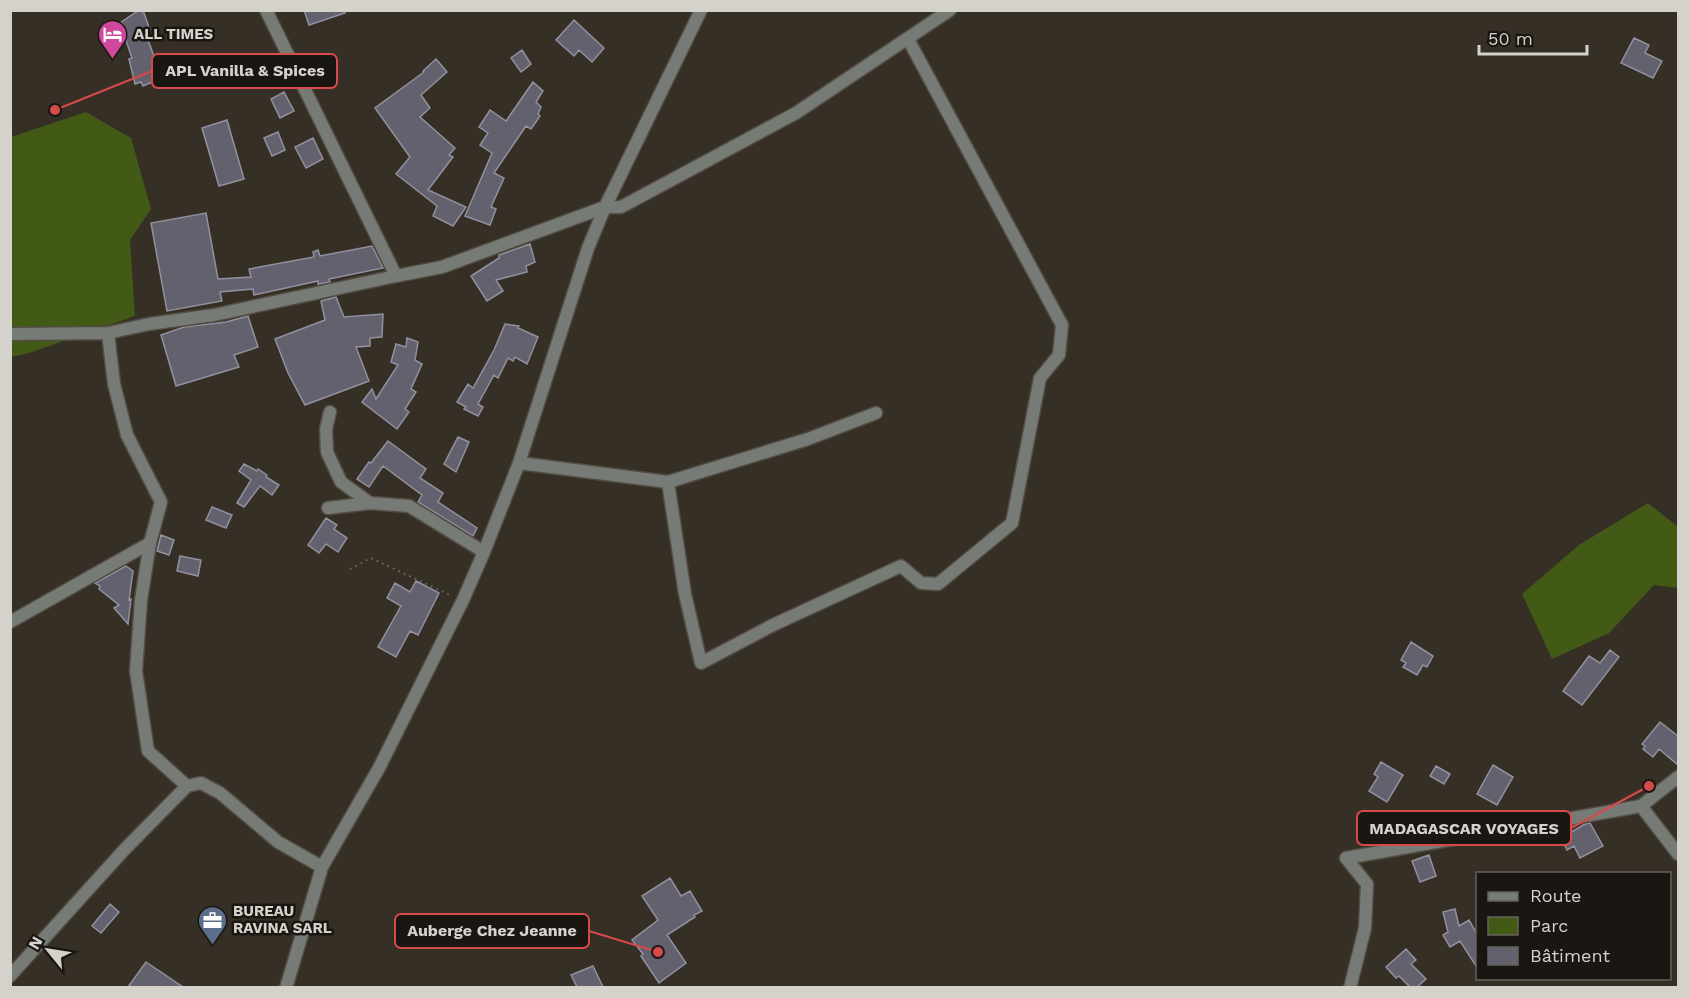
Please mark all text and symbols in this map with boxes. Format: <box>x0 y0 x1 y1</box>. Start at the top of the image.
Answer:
hotel icon: ALL TIMES <box>97 18 129 60</box>
scale bar <box>1479 18 1587 56</box>
place label: ALL TIMES <box>134 25 214 43</box>
text: 50 m <box>1488 28 1533 49</box>
callout: APL Vanilla & Spices <box>152 54 337 88</box>
text: APL Vanilla & Spices <box>165 61 325 80</box>
callout: MADAGASCAR VOYAGES <box>1357 811 1571 845</box>
text: MADAGASCAR VOYAGES <box>1369 819 1559 838</box>
legend <box>1476 872 1671 980</box>
text: Route <box>1530 885 1582 906</box>
place label: BUREAU RAVINA SARL <box>233 902 332 937</box>
office icon: BUREAU RAVINA SARL <box>196 904 228 946</box>
callout: Auberge Chez Jeanne <box>395 914 589 948</box>
text: Parc <box>1530 915 1568 936</box>
north arrow <box>18 920 78 980</box>
text: Auberge Chez Jeanne <box>407 921 577 940</box>
text: N <box>24 933 47 953</box>
text: Bâtiment <box>1530 945 1610 966</box>

